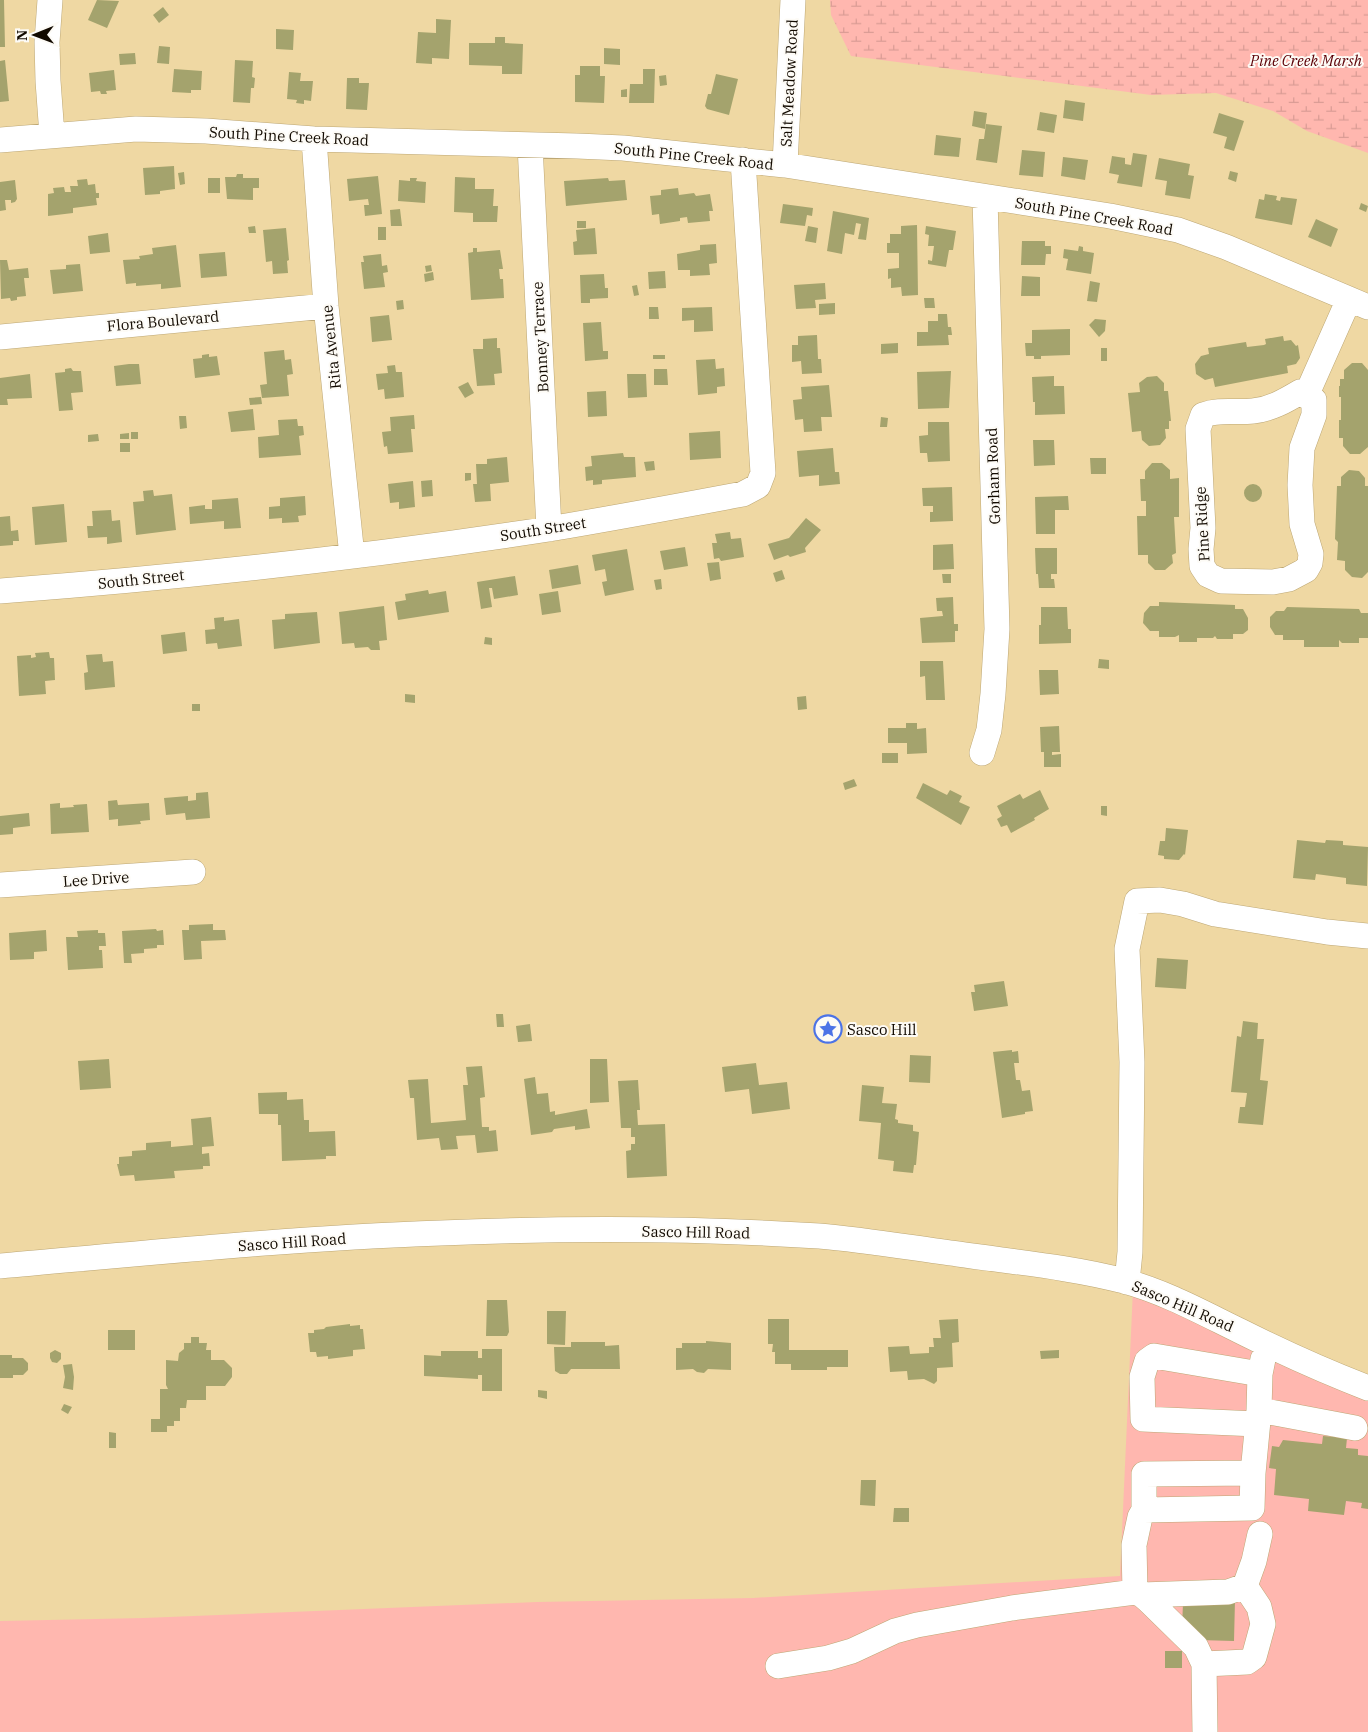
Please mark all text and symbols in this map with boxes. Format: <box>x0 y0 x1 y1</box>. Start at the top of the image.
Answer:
north arrow <box>10 10 60 60</box>
street label: Salt Meadow Road <box>776 19 802 147</box>
text: N <box>13 30 31 41</box>
park label: Pine Creek Marsh <box>1249 51 1363 70</box>
street label: South Pine Creek Road <box>209 122 369 150</box>
street label: South Pine Creek Road <box>613 138 775 174</box>
street label: South Pine Creek Road <box>1013 193 1175 239</box>
street label: Bonney Terrace <box>528 281 552 393</box>
street label: Rita Avenue <box>317 304 345 390</box>
street label: Flora Boulevard <box>106 307 220 335</box>
street label: Gorham Road <box>982 427 1004 525</box>
street label: Pine Ridge <box>1191 486 1213 562</box>
street label: South Street <box>499 513 587 545</box>
street label: South Street <box>97 565 185 593</box>
street label: Lee Drive <box>62 867 130 891</box>
place icon: Sasco Hill <box>813 1014 843 1044</box>
place label: Sasco Hill <box>847 1020 916 1039</box>
street label: Sasco Hill Road <box>642 1222 750 1242</box>
street label: Sasco Hill Road <box>237 1229 347 1255</box>
street label: Sasco Hill Road <box>1129 1276 1237 1336</box>

